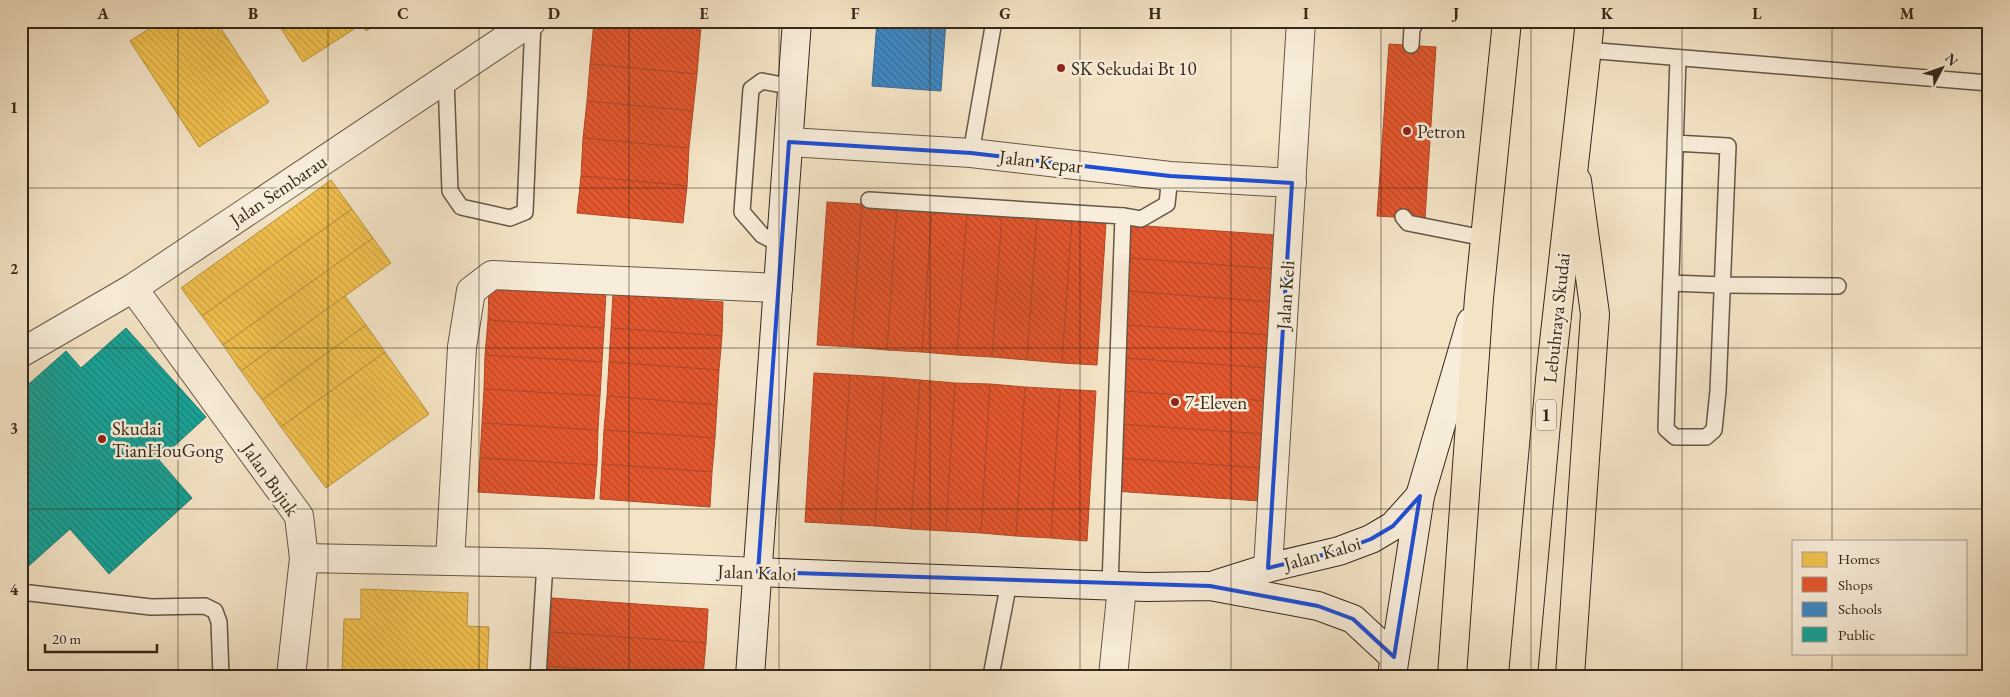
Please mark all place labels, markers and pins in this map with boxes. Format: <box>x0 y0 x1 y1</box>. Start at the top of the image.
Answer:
place label: SK Sekudai Bt 10 <box>1071 56 1197 81</box>
marker: SK Sekudai Bt 10 <box>1055 62 1067 74</box>
place label: Petron <box>1417 119 1466 144</box>
marker: Petron <box>1401 125 1413 137</box>
place label: 7-Eleven <box>1185 390 1247 415</box>
marker: 7-Eleven <box>1169 396 1181 408</box>
place label: Skudai TianHouGong <box>112 416 224 463</box>
marker: Skudai TianHouGong <box>96 433 108 445</box>

